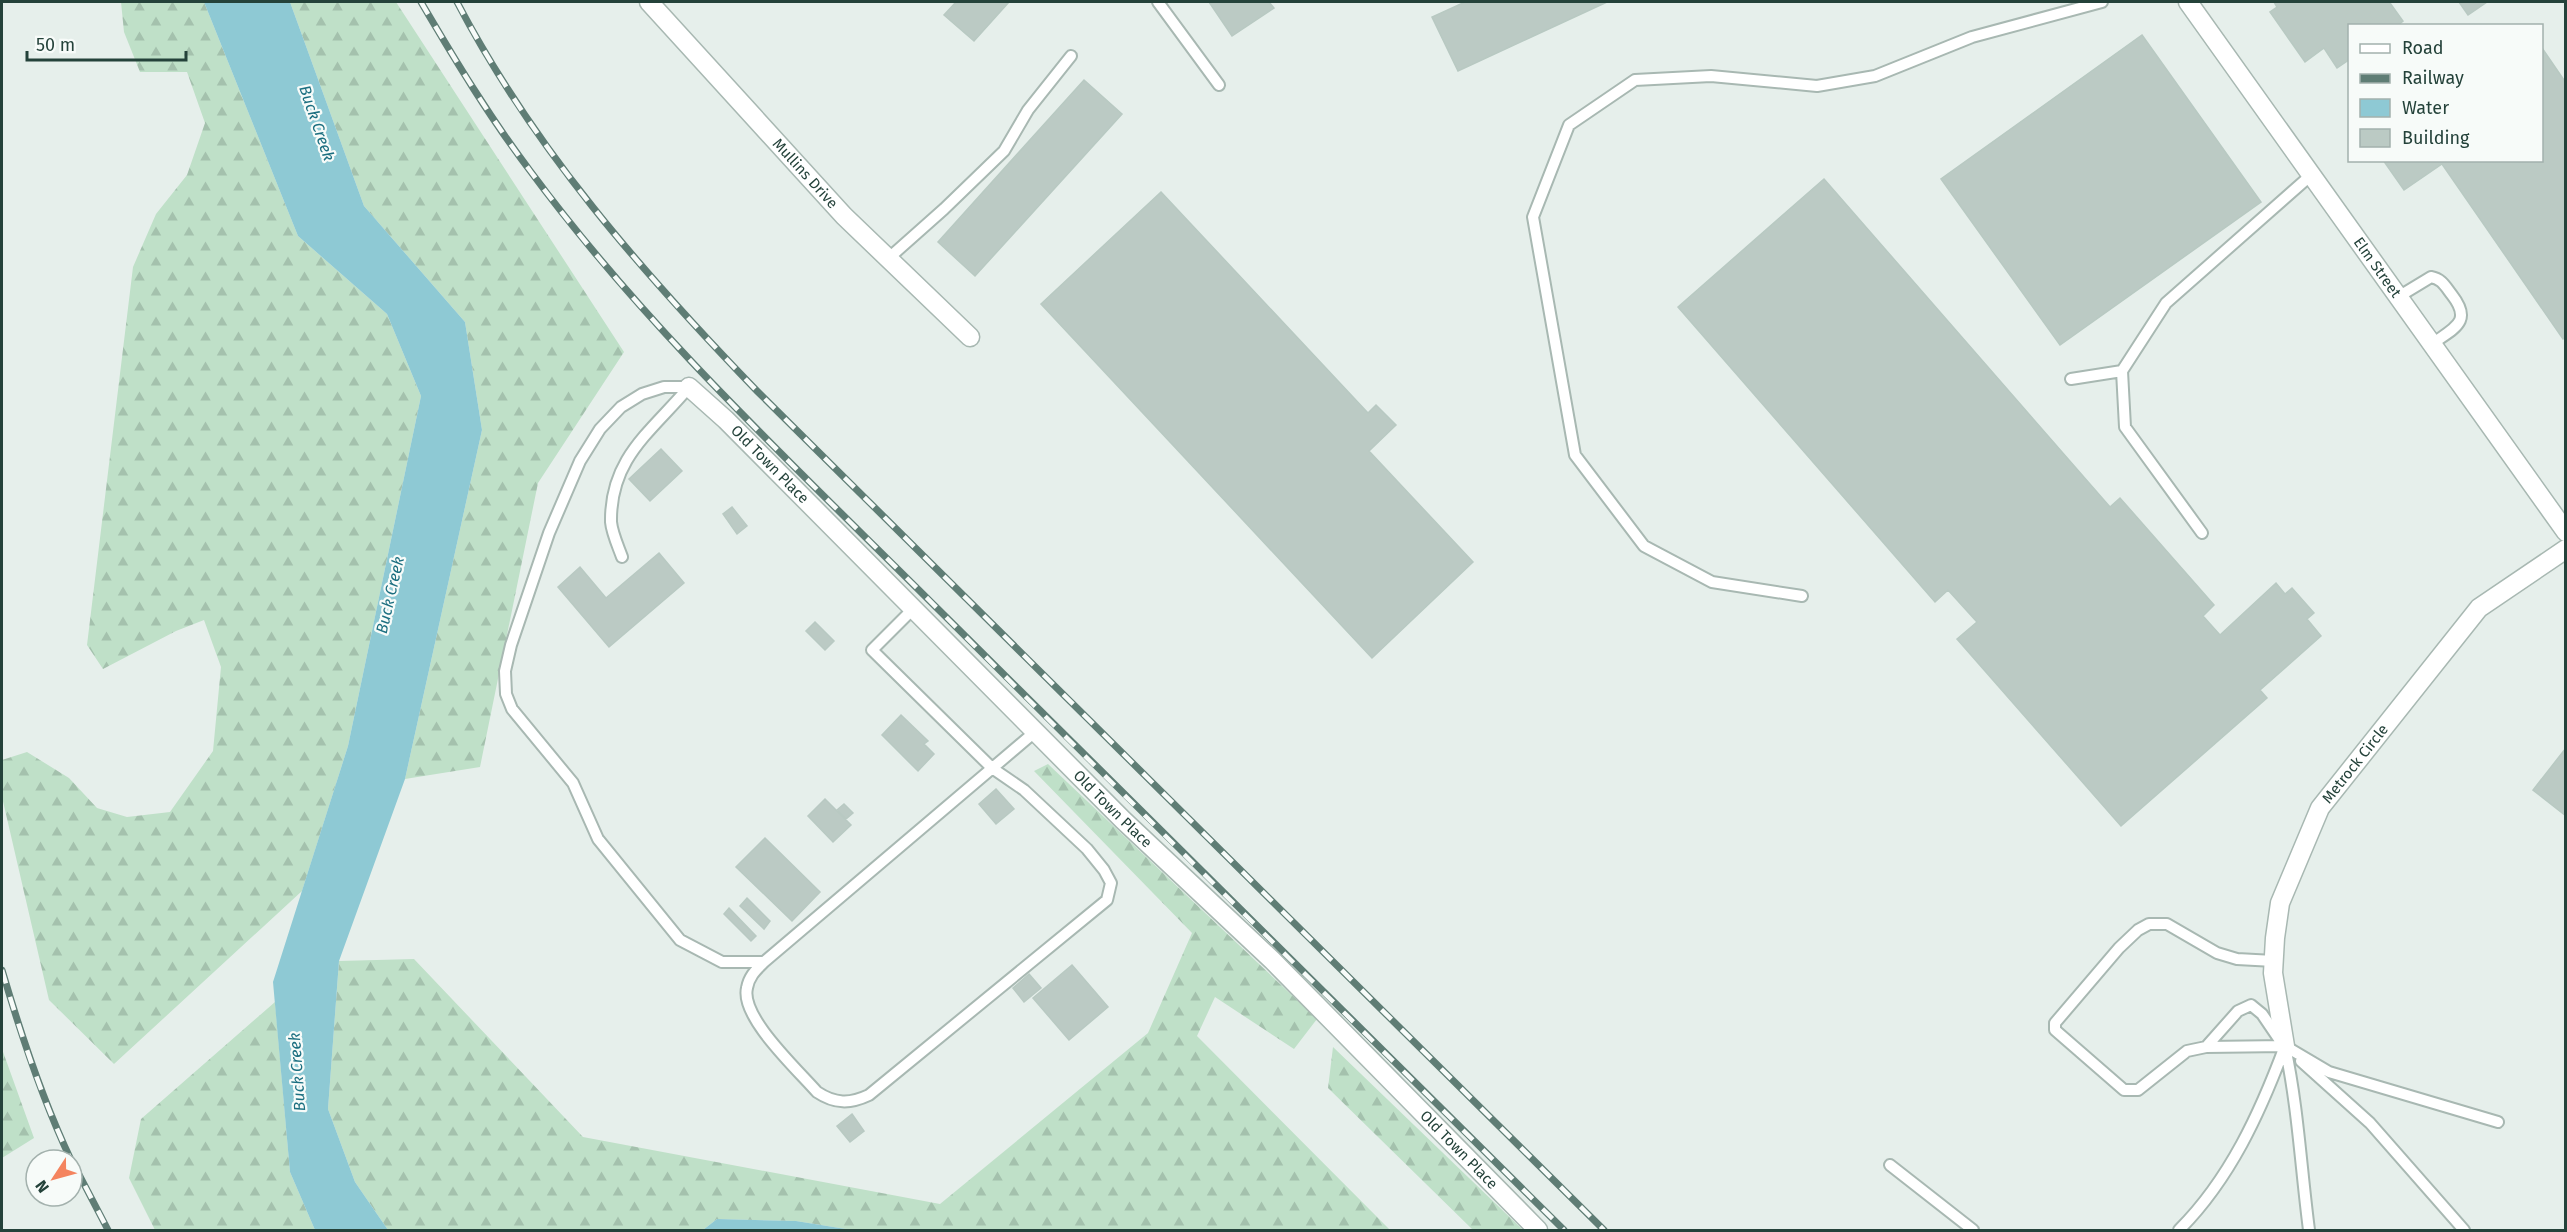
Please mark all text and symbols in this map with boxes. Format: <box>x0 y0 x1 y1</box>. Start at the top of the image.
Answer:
scale bar <box>27 24 186 62</box>
legend <box>2348 24 2543 162</box>
text: 50 m <box>36 34 75 56</box>
text: Road <box>2402 37 2444 59</box>
text: Railway <box>2402 67 2464 89</box>
water label: Buck Creek <box>295 83 339 164</box>
text: Water <box>2402 97 2449 119</box>
text: Building <box>2402 127 2470 149</box>
street label: Mullins Drive <box>769 135 842 212</box>
street label: Elm Street <box>2350 234 2405 302</box>
street label: Old Town Place <box>727 421 813 507</box>
water label: Buck Creek <box>372 554 408 635</box>
street label: Metrock Circle <box>2318 721 2392 807</box>
street label: Old Town Place <box>1070 766 1156 851</box>
water label: Buck Creek <box>285 1032 309 1112</box>
street label: Old Town Place <box>1416 1107 1502 1193</box>
north arrow <box>24 1148 84 1208</box>
text: N <box>31 1177 53 1196</box>

